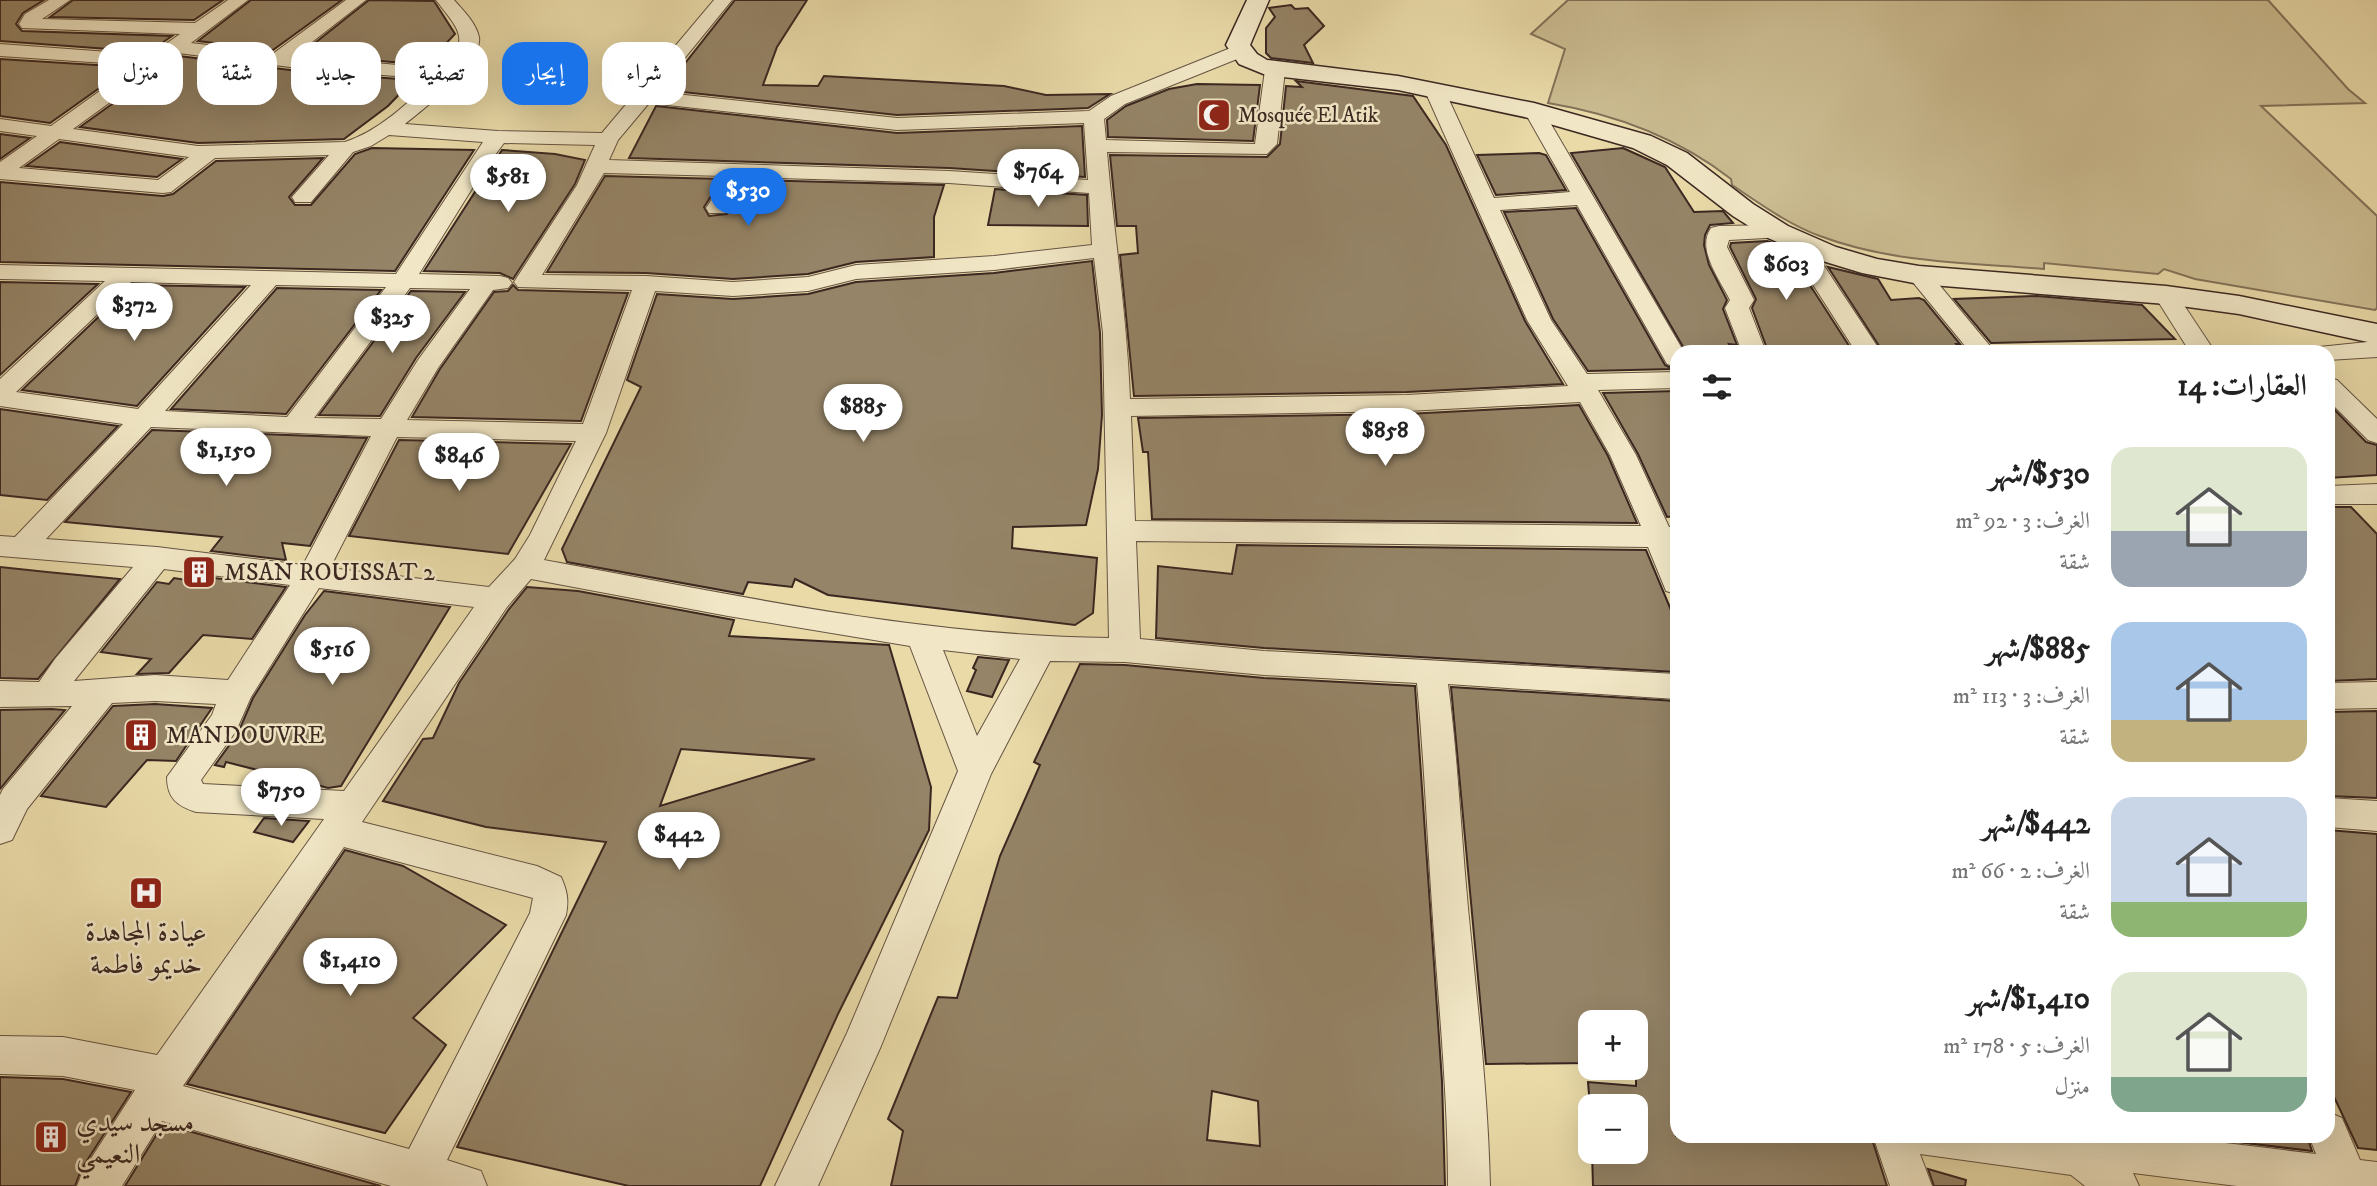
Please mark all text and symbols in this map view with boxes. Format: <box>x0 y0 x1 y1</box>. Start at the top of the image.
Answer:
chip: منزل <box>98 42 183 105</box>
chip: شقة <box>197 42 277 105</box>
chip: جديد <box>291 42 381 105</box>
chip: تصفية <box>395 42 488 105</box>
chip: إيجار <box>502 42 588 105</box>
chip: شراء <box>602 42 686 105</box>
mosque icon: Mosquée El Atik <box>1195 96 1233 134</box>
place label: Mosquée El Atik <box>1238 103 1379 129</box>
pin: $764 <box>997 150 1079 209</box>
pin: $581 <box>467 154 549 214</box>
text: $764 <box>1013 157 1063 186</box>
text: $581 <box>486 162 530 191</box>
pin: $530 <box>707 168 789 228</box>
text: $530 <box>726 176 770 205</box>
pin: $603 <box>1745 243 1827 302</box>
text: $603 <box>1763 250 1809 279</box>
pin: $372 <box>93 284 175 343</box>
text: $372 <box>112 291 156 320</box>
pin: $325 <box>351 296 433 355</box>
text: $325 <box>370 303 414 332</box>
icon: filters <box>1698 368 1736 406</box>
text: العقارات: 14 <box>2177 368 2307 405</box>
pin: $885 <box>822 384 904 444</box>
text: $885 <box>840 392 887 421</box>
pin: $858 <box>1344 408 1426 468</box>
text: $858 <box>1362 416 1408 445</box>
pin: $1,150 <box>169 428 283 488</box>
pin: $846 <box>418 434 500 493</box>
text: $1,150 <box>196 436 256 465</box>
text: $846 <box>434 441 484 470</box>
text: $530/شهر <box>1989 456 2090 493</box>
icon: home <box>2167 475 2251 559</box>
text: الغرف: 3 · 92 m² <box>1955 507 2090 536</box>
text: شقة <box>2060 548 2090 577</box>
building icon: MSAN ROUISSAT 2 <box>180 553 218 591</box>
place label: MSAN ROUISSAT 2 <box>224 558 435 588</box>
pin: $516 <box>291 628 373 687</box>
text: $885/شهر <box>1986 631 2090 668</box>
text: $516 <box>310 635 354 664</box>
icon: home <box>2167 650 2251 734</box>
text: الغرف: 3 · 113 m² <box>1953 682 2090 711</box>
building icon: MANDOUVRE <box>122 716 160 754</box>
place label: MANDOUVRE <box>166 721 324 751</box>
text: شقة <box>2060 723 2090 752</box>
pin: $750 <box>240 768 322 828</box>
text: $750 <box>257 776 305 805</box>
text: $442/شهر <box>1982 806 2090 843</box>
pin: $442 <box>638 812 720 872</box>
text: $442 <box>654 820 704 849</box>
icon: home <box>2167 825 2251 909</box>
text: الغرف: 2 · 66 m² <box>1951 857 2090 886</box>
hospital icon: عيادة المجاهدة خديمو فاطمة <box>127 874 165 912</box>
text: شقة <box>2060 898 2090 927</box>
place label: عيادة المجاهدة خديمو فاطمة <box>85 915 207 982</box>
pin: $1,410 <box>293 939 407 998</box>
text: $1,410 <box>319 946 381 975</box>
text: $1,410/شهر <box>1967 981 2090 1018</box>
icon: home <box>2167 1000 2251 1084</box>
map controls <box>1578 1010 1648 1164</box>
button: + <box>1578 1010 1648 1080</box>
text: الغرف: 5 · 178 m² <box>1943 1032 2090 1061</box>
text: منزل <box>2055 1073 2090 1102</box>
button: − <box>1578 1094 1648 1164</box>
place label: مسجد سيدي النعيمي <box>76 1105 194 1180</box>
building icon: مسجد سيدي النعيمي <box>32 1118 70 1156</box>

